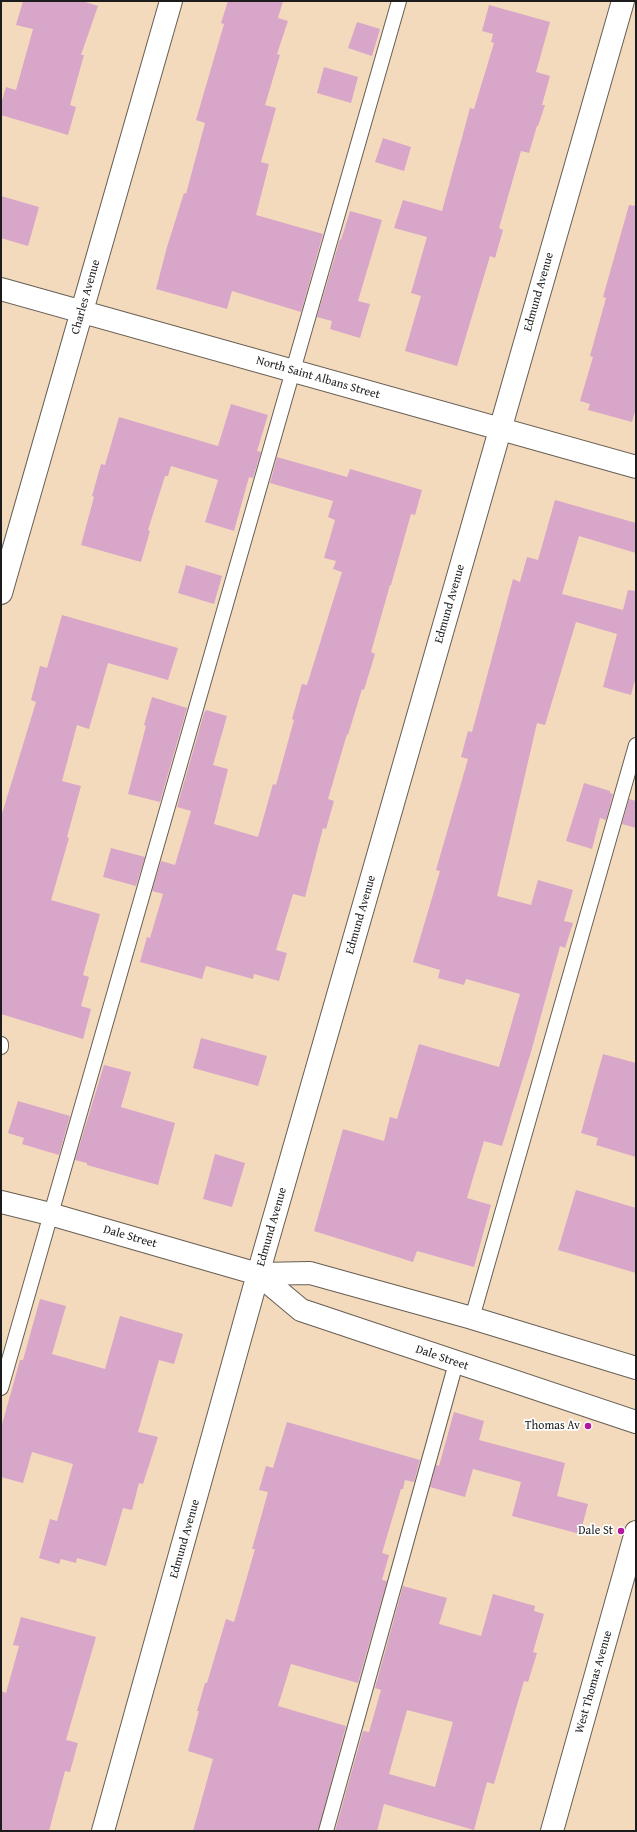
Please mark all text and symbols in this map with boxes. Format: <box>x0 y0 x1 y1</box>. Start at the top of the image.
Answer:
street label: Edmund Avenue <box>521 251 557 333</box>
street label: Charles Avenue <box>68 258 104 336</box>
street label: North Saint Albans Street <box>254 353 382 403</box>
street label: Edmund Avenue <box>432 563 468 645</box>
street label: Edmund Avenue <box>343 874 379 956</box>
street label: Edmund Avenue <box>254 1186 290 1268</box>
street label: Dale Street <box>102 1223 158 1251</box>
street label: Dale Street <box>414 1342 470 1374</box>
place label: Thomas Av <box>525 1419 580 1433</box>
marker: Thomas Av <box>583 1421 593 1431</box>
street label: Edmund Avenue <box>167 1498 203 1580</box>
place label: Dale St <box>578 1524 613 1538</box>
marker: Dale St <box>616 1526 626 1536</box>
street label: West Thomas Avenue <box>572 1629 616 1735</box>

